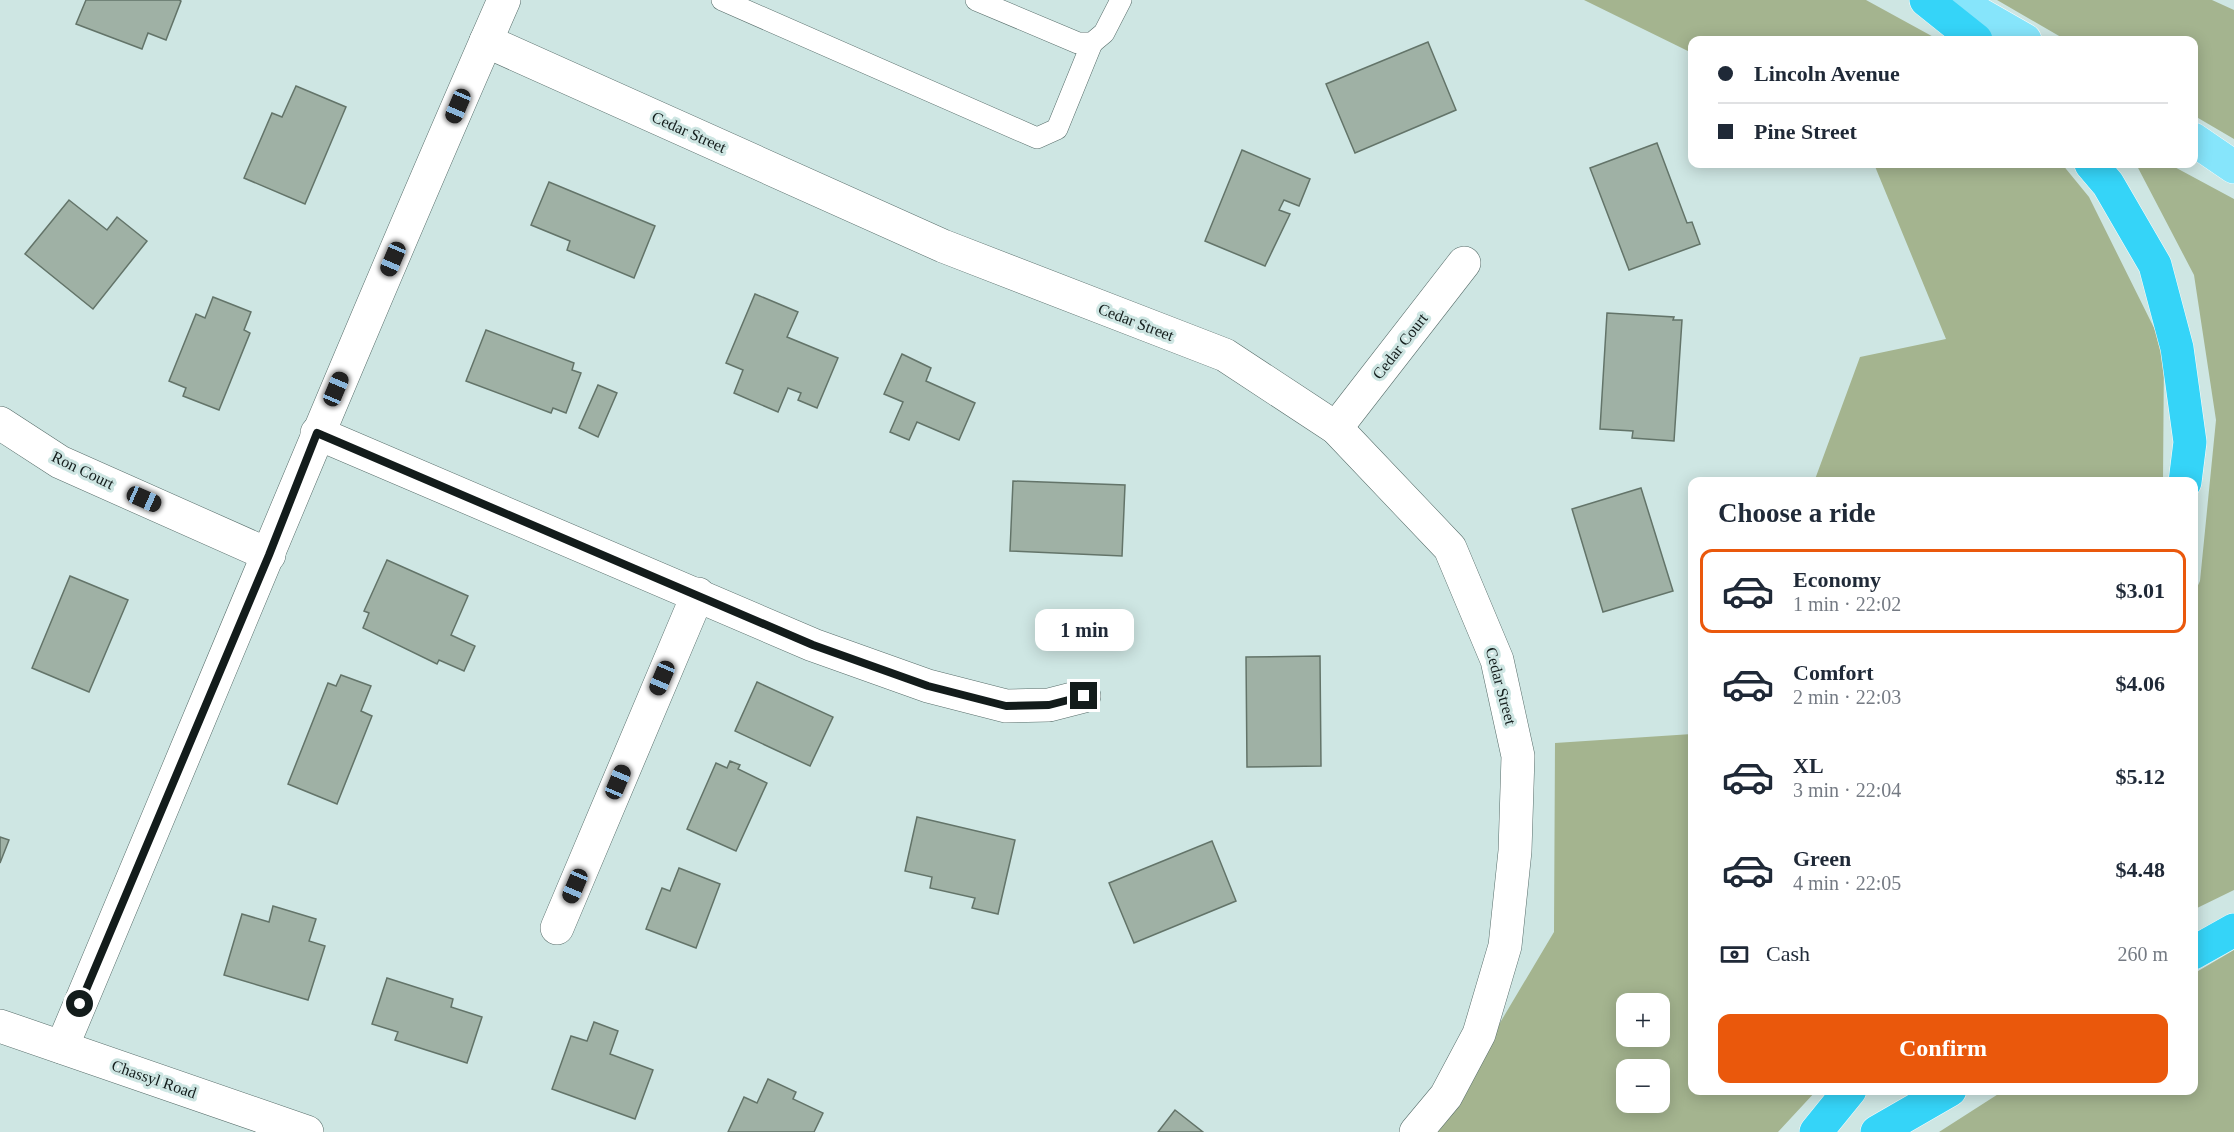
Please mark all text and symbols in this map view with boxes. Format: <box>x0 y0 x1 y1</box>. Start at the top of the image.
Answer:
text: Lincoln Avenue <box>1754 61 1900 86</box>
car <box>443 86 473 126</box>
street label: Cedar Street <box>649 108 729 156</box>
text: Pine Street <box>1754 119 1857 144</box>
car <box>378 239 408 279</box>
street label: Cedar Street <box>1096 300 1177 344</box>
street label: Cedar Court <box>1369 309 1431 382</box>
car <box>321 369 351 409</box>
street label: Ron Court <box>49 448 117 493</box>
car <box>124 483 164 515</box>
text: Choose a ride <box>1718 498 1876 528</box>
icon: car <box>1721 564 1775 618</box>
text: Economy <box>1793 567 1881 592</box>
text: $3.01 <box>2116 578 2165 603</box>
text: 1 min · 22:02 <box>1793 593 1901 615</box>
callout: 1 min <box>1034 609 1134 651</box>
text: 1 min <box>1060 619 1109 641</box>
street label: Cedar Street <box>1482 645 1520 727</box>
icon: car <box>1721 657 1775 711</box>
car <box>647 658 677 698</box>
text: Comfort <box>1793 660 1874 685</box>
text: $4.06 <box>2116 671 2165 696</box>
route end <box>1070 682 1097 709</box>
text: 2 min · 22:03 <box>1793 686 1901 708</box>
icon: car <box>1721 750 1775 804</box>
text: XL <box>1793 753 1824 778</box>
car <box>603 762 633 802</box>
text: $5.12 <box>2116 764 2165 789</box>
text: 3 min · 22:04 <box>1793 779 1901 801</box>
icon: car <box>1721 843 1775 897</box>
text: Green <box>1793 846 1851 871</box>
text: $4.48 <box>2116 857 2165 882</box>
car <box>560 866 590 906</box>
text: 4 min · 22:05 <box>1793 872 1901 894</box>
icon: cash <box>1718 938 1751 971</box>
text: Cash <box>1766 941 1810 966</box>
text: 260 m <box>2117 943 2168 965</box>
route start <box>66 990 93 1017</box>
map controls <box>1616 993 1670 1113</box>
button: + <box>1616 993 1670 1047</box>
button: Confirm <box>1718 1014 2168 1083</box>
street label: Chassyl Road <box>109 1057 199 1102</box>
button: − <box>1616 1059 1670 1113</box>

